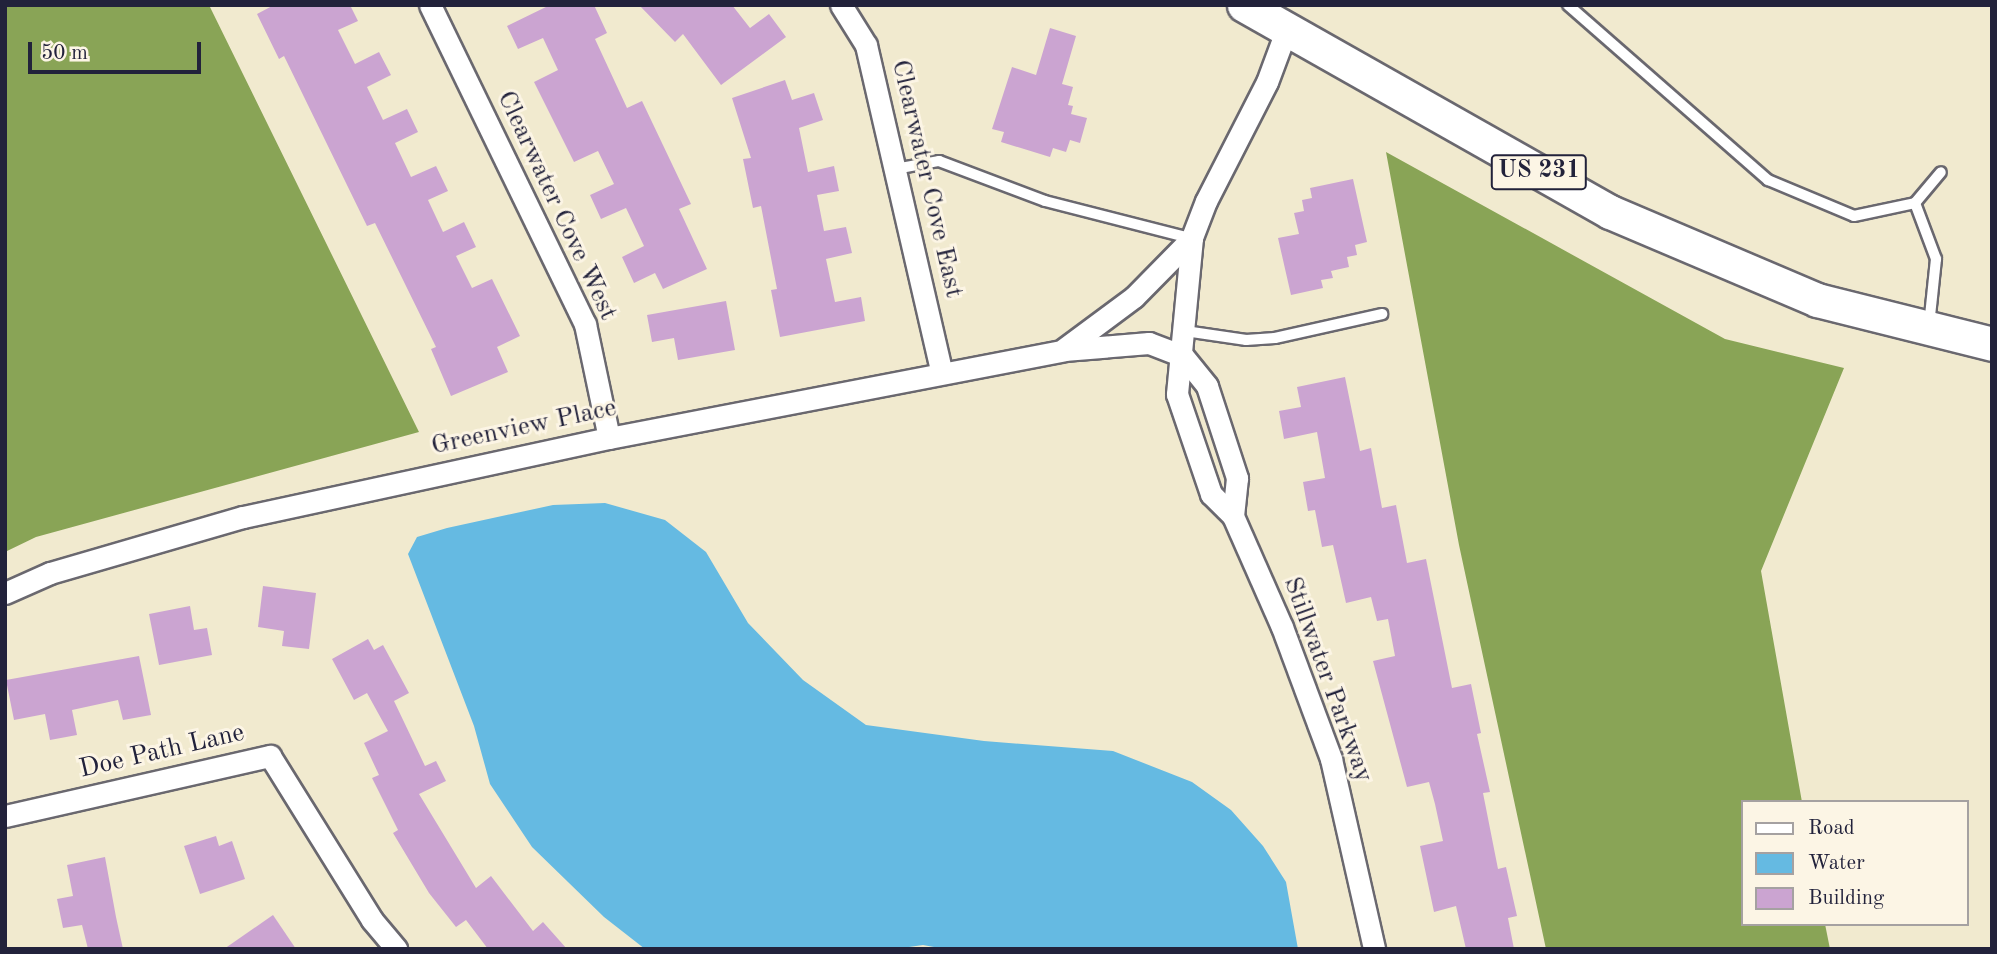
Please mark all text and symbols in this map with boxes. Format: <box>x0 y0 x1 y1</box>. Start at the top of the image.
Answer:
scale bar <box>32 28 205 72</box>
text: 50 m <box>41 43 88 64</box>
street label: Clearwater Cove East <box>883 57 969 301</box>
street label: Clearwater Cove West <box>489 86 623 326</box>
road number: US 231 <box>1490 152 1588 192</box>
street label: Greenview Place <box>429 393 619 463</box>
street label: Stillwater Parkway <box>1275 573 1379 787</box>
street label: Doe Path Lane <box>76 718 248 786</box>
legend <box>1742 800 1969 926</box>
text: Road <box>1808 818 1855 839</box>
text: Water <box>1808 853 1865 874</box>
text: Building <box>1808 888 1884 909</box>

